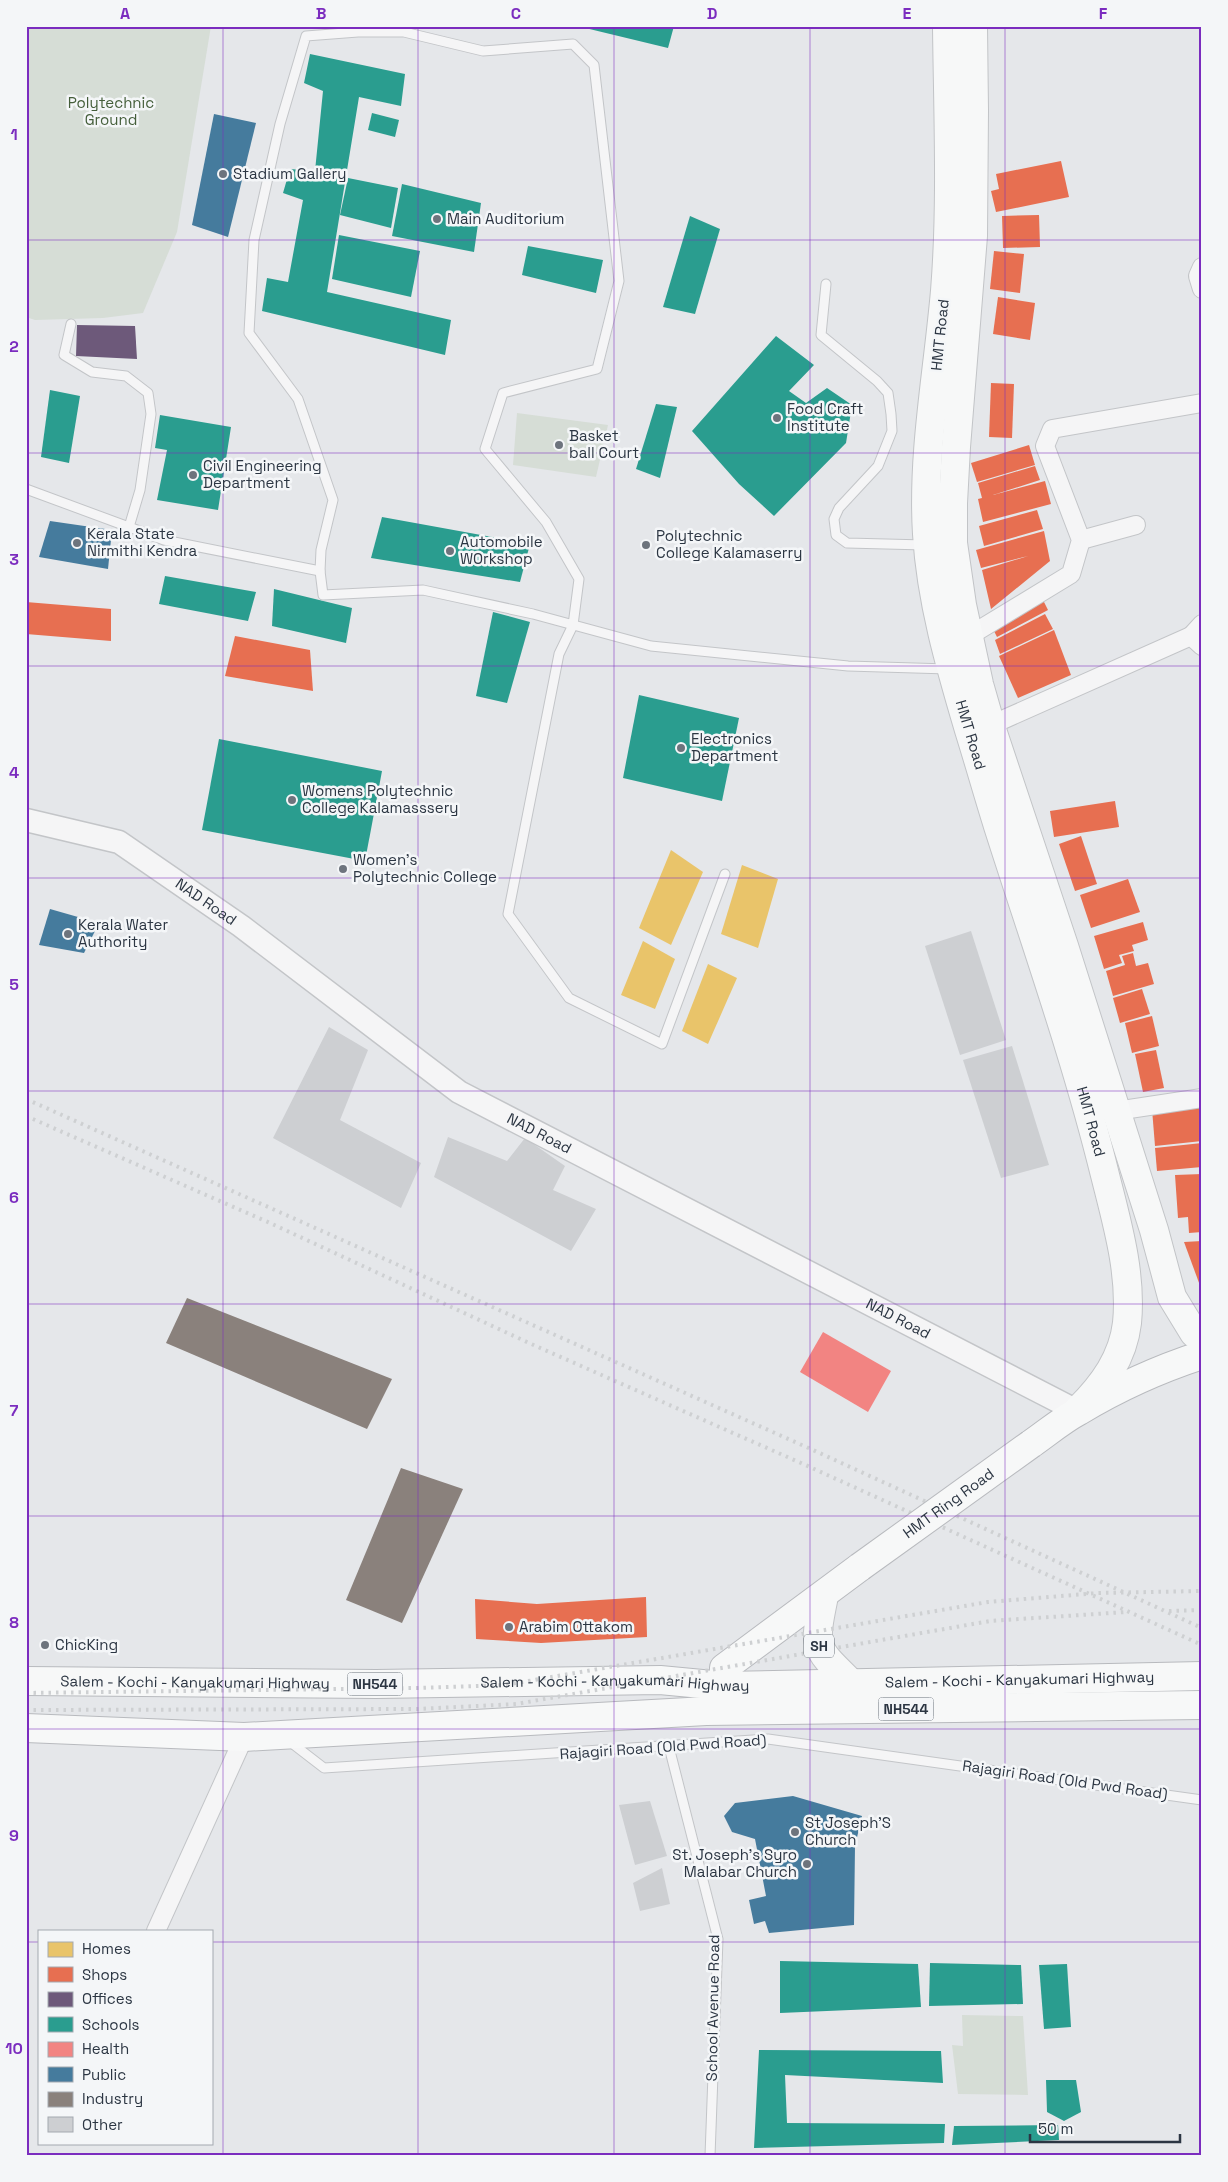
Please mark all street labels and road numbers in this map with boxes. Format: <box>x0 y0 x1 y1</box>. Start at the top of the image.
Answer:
street label: HMT Road <box>926 298 953 372</box>
street label: HMT Road <box>952 698 990 772</box>
street label: NAD Road <box>172 874 240 929</box>
street label: HMT Road <box>1073 1084 1110 1158</box>
street label: NAD Road <box>504 1108 575 1157</box>
street label: NAD Road <box>863 1294 934 1343</box>
street label: HMT Ring Road <box>899 1464 998 1542</box>
road number: SH <box>804 1634 834 1658</box>
street label: Salem - Kochi - Kanyakumari Highway <box>885 1667 1154 1692</box>
street label: Salem - Kochi - Kanyakumari Highway <box>480 1670 749 1695</box>
street label: Salem - Kochi - Kanyakumari Highway <box>60 1671 330 1693</box>
road number: NH544 <box>348 1672 402 1696</box>
road number: NH544 <box>878 1698 934 1720</box>
street label: Rajagiri Road (Old Pwd Road) <box>559 1730 767 1764</box>
street label: Rajagiri Road (Old Pwd Road) <box>961 1756 1169 1804</box>
street label: School Avenue Road <box>702 1934 723 2082</box>

